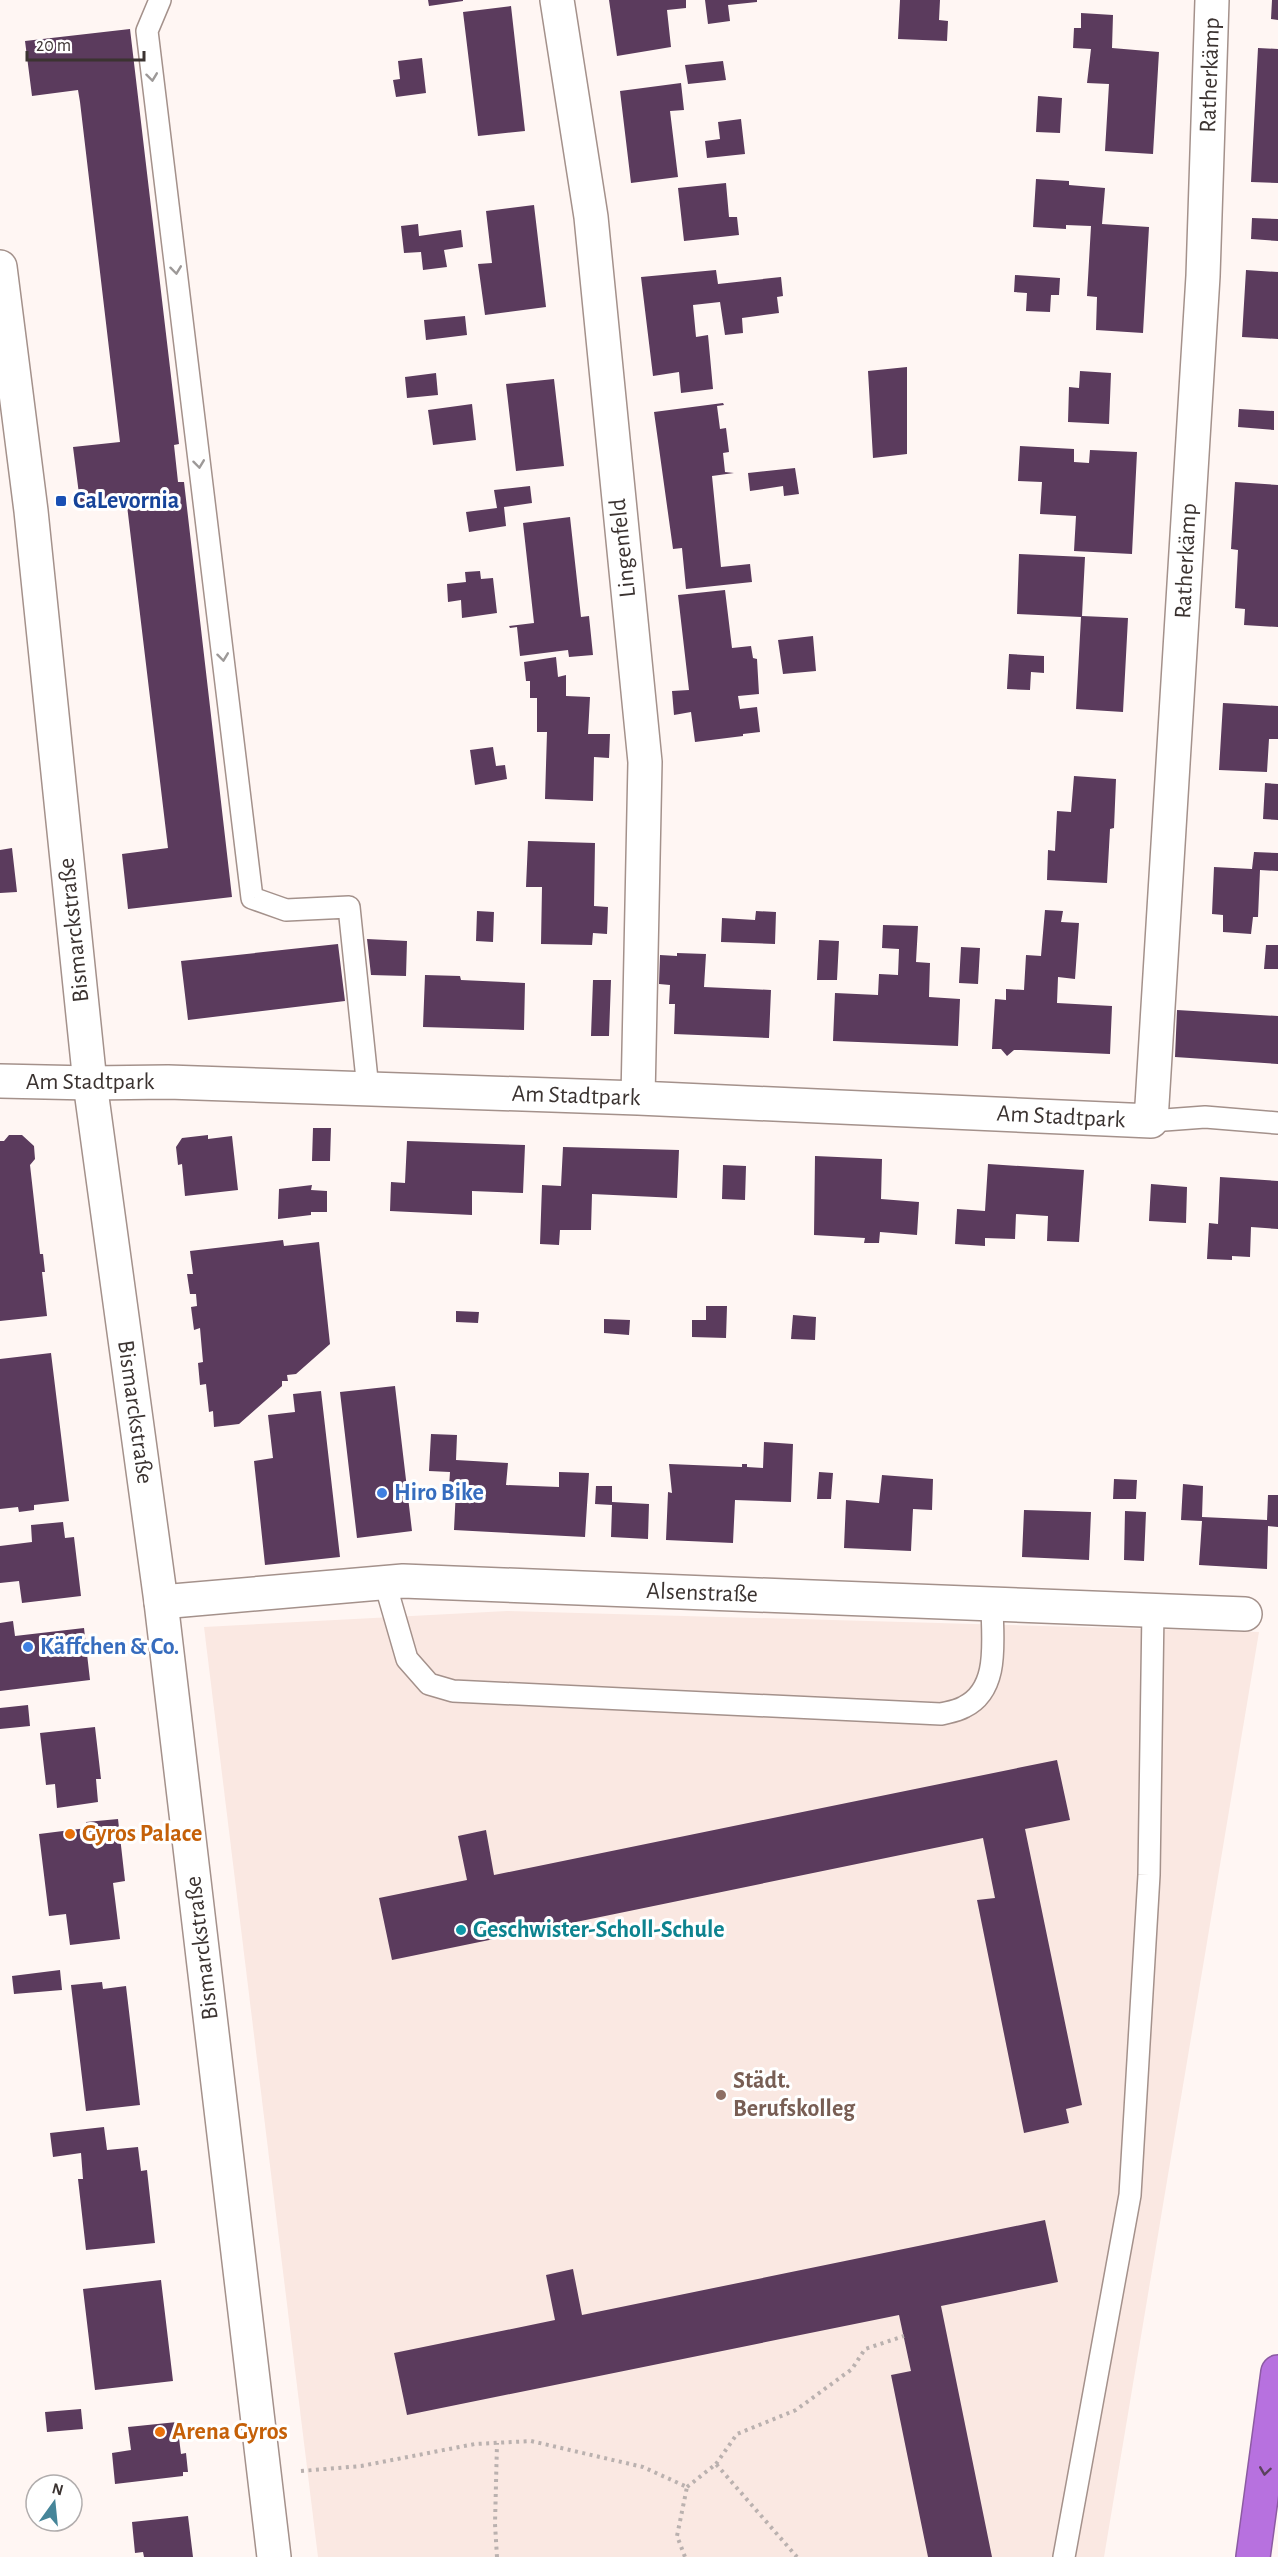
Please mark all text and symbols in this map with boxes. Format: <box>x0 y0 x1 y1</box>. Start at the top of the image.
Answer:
street label: Ratherkämp <box>1196 17 1224 133</box>
scale bar <box>27 24 144 62</box>
text: 20 m <box>36 37 71 55</box>
one-way arrow <box>146 72 158 81</box>
one-way arrow <box>169 266 182 275</box>
one-way arrow <box>193 459 205 468</box>
place label: CaLevornia <box>73 489 179 513</box>
marker: CaLevornia <box>54 494 68 508</box>
street label: Lingenfeld <box>606 497 640 599</box>
street label: Ratherkämp <box>1171 503 1201 619</box>
one-way arrow <box>216 653 229 662</box>
street label: Bismarckstraße <box>54 857 94 1003</box>
street label: Am Stadtpark <box>26 1070 154 1094</box>
street label: Am Stadtpark <box>511 1082 641 1110</box>
street label: Am Stadtpark <box>996 1102 1126 1132</box>
street label: Bismarckstraße <box>113 1339 157 1485</box>
place label: Hiro Bike <box>394 1481 484 1505</box>
marker: Hiro Bike <box>375 1486 389 1500</box>
street label: Alsenstraße <box>646 1579 758 1607</box>
place label: Käffchen & Co. <box>40 1635 179 1659</box>
marker: Käffchen & Co. <box>21 1640 35 1654</box>
place label: Gyros Palace <box>82 1822 202 1846</box>
marker: Gyros Palace <box>63 1827 77 1841</box>
street label: Bismarckstraße <box>181 1875 223 2021</box>
place label: Geschwister-Scholl-Schule <box>473 1918 725 1942</box>
marker: Geschwister-Scholl-Schule <box>454 1923 468 1937</box>
place label: Städt. Berufskolleg <box>733 2069 856 2121</box>
marker: Städt. Berufskolleg <box>714 2088 728 2102</box>
place label: Arena Gyros <box>172 2420 288 2444</box>
marker: Arena Gyros <box>153 2425 167 2439</box>
one-way arrow <box>1259 2467 1271 2476</box>
north arrow <box>24 2473 84 2533</box>
text: N <box>50 2480 65 2499</box>

